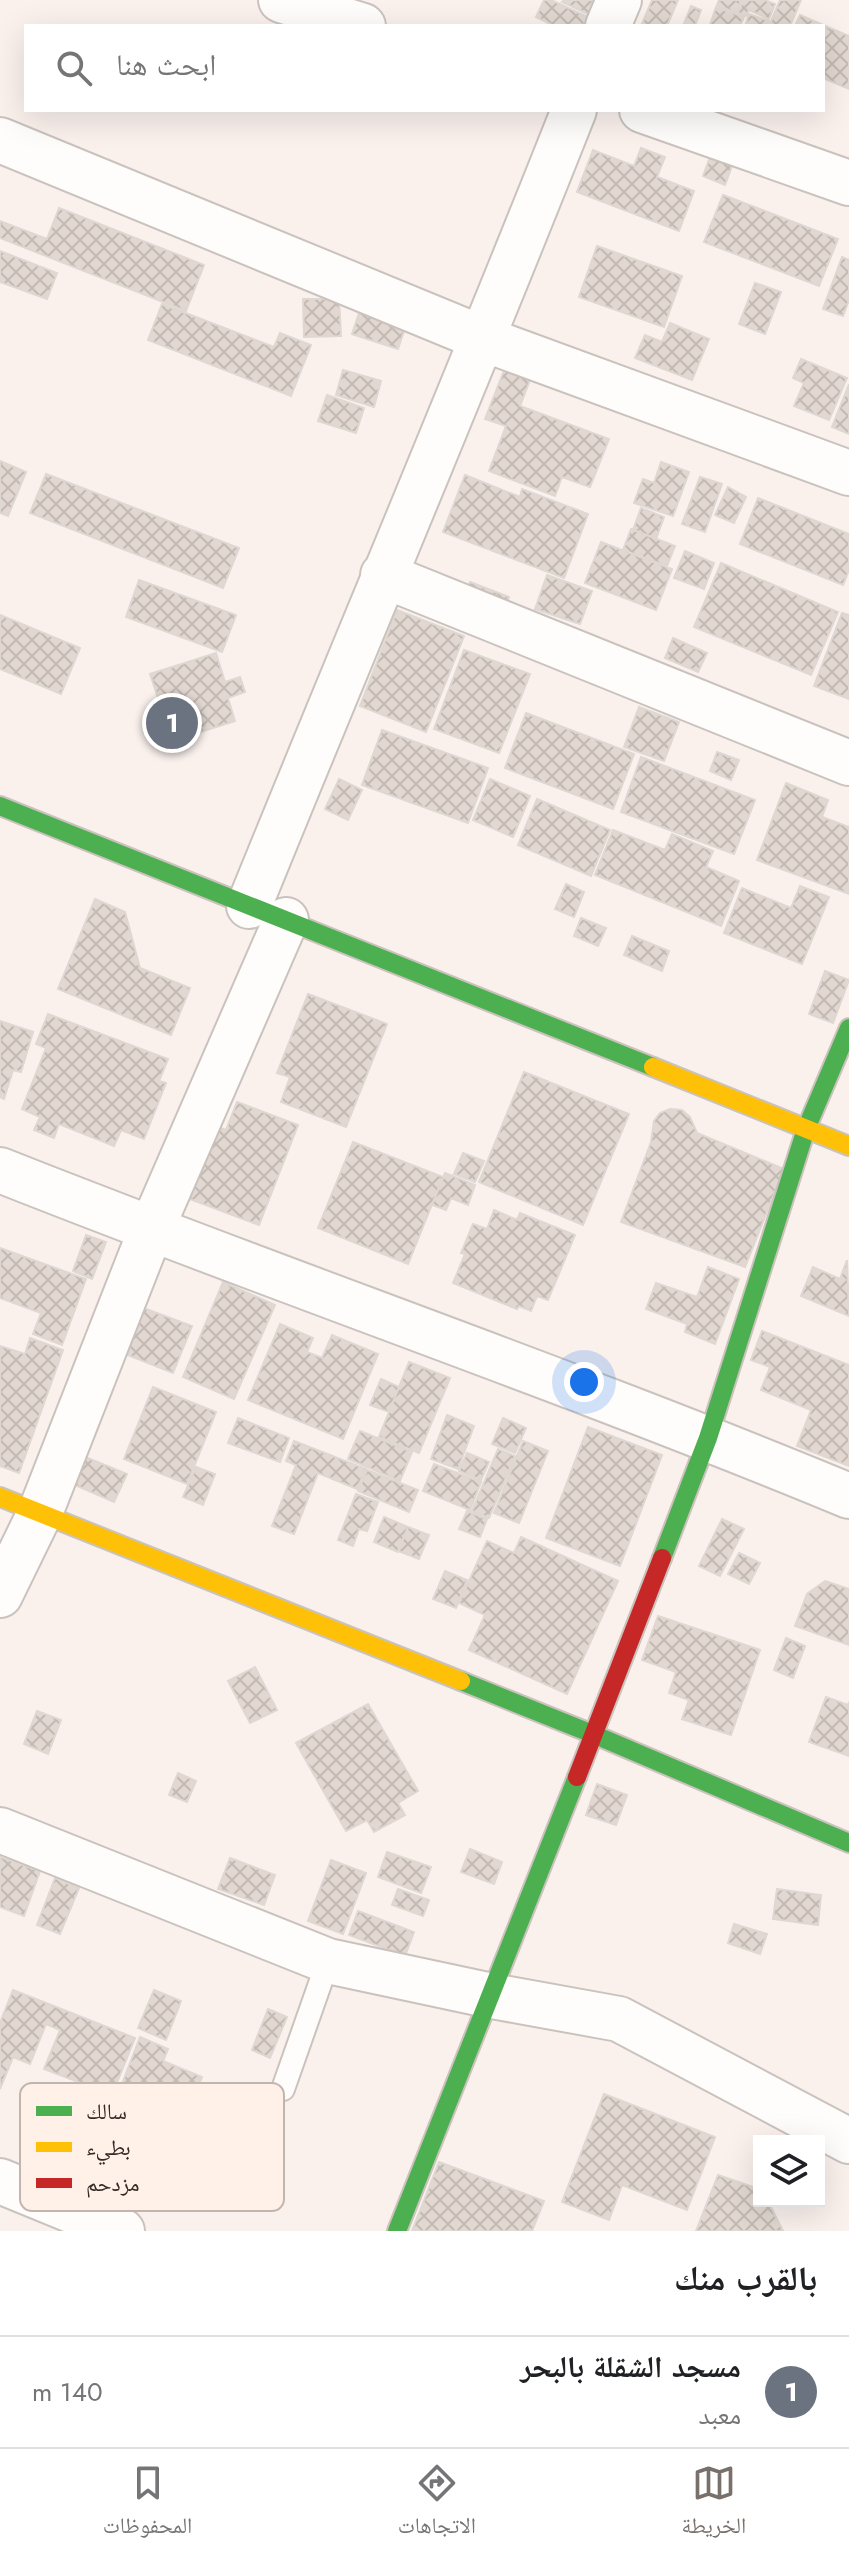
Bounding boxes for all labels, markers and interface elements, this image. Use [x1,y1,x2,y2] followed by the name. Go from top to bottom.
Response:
[24,24,825,112] search box
[116,43,216,86] text: ابحث هنا
[52,46,96,90] icon: search
[146,693,198,753] pin: 1
[564,1362,604,1402] your location
[20,2083,284,2211] legend
[86,2095,127,2127] text: سالك
[86,2131,131,2165] text: بطيء
[753,2135,825,2207] map controls
[753,2135,825,2207] button: layers
[86,2167,140,2199] text: مزدحم
[674,2254,817,2303] text: بالقرب منك
[520,2345,741,2388] text: مسجد الشقلة بالبحر
[32,2373,103,2411] text: 140 m
[784,2373,798,2411] text: 1
[698,2396,741,2434] text: معبد
[103,2461,192,2547] tab: المحفوظات
[398,2461,476,2547] tab: الاتجاهات
[681,2461,746,2547] tab: الخريطة

